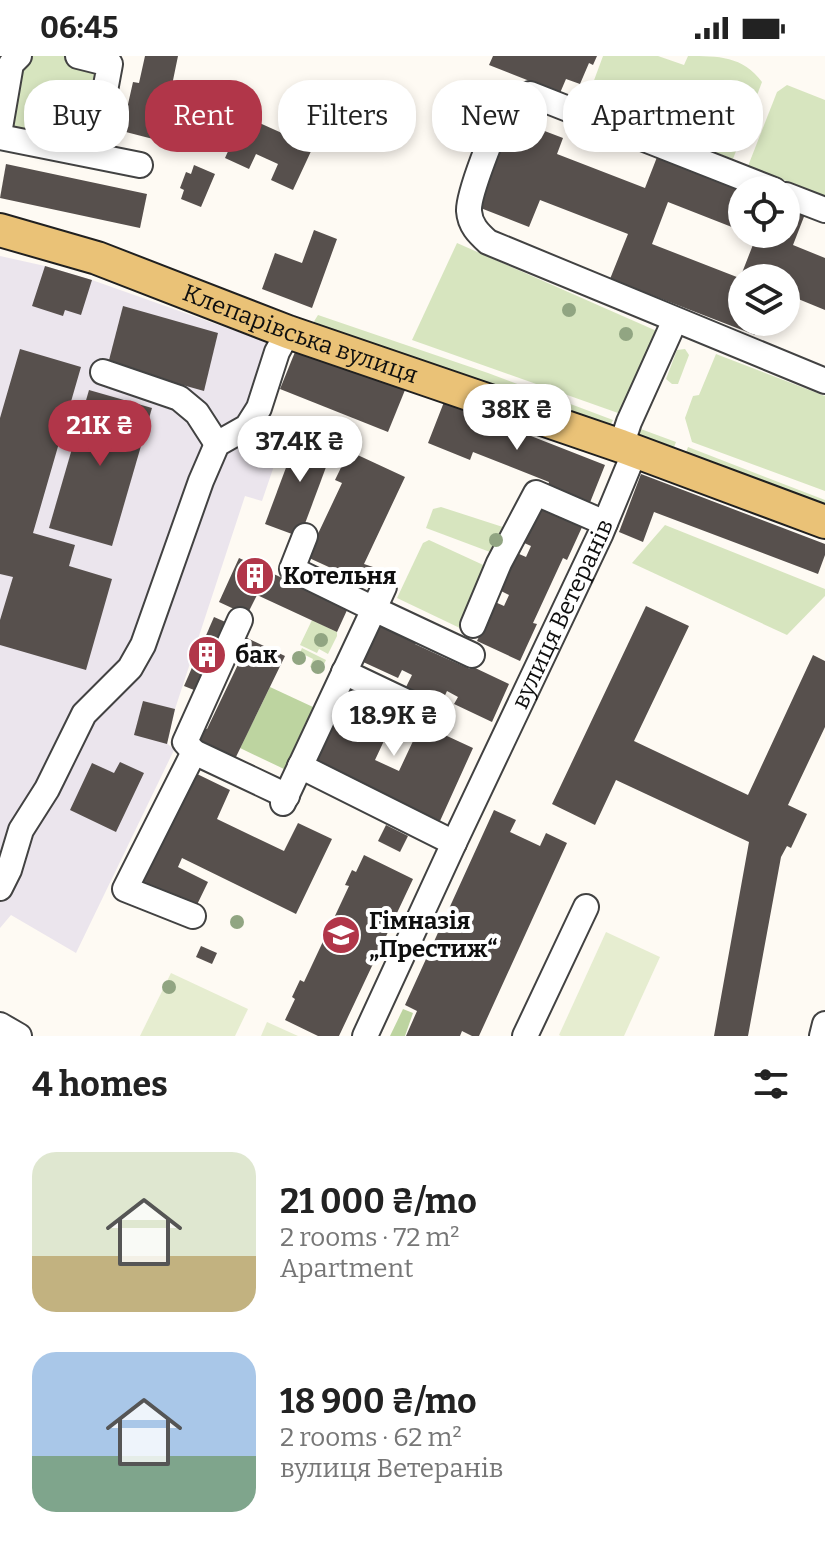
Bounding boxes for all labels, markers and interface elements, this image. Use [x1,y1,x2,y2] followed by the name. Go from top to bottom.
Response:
[40,10,118,46] text: 06:45
[24,80,129,152] chip: Buy
[145,80,262,152] chip: Rent
[278,80,416,152] chip: Filters
[432,80,547,152] chip: New
[563,80,763,152] chip: Apartment
[728,176,800,336] map controls
[728,176,800,248] button: locate
[728,264,800,336] button: layers
[179,279,421,389] street label: Клепарівська вулиця
[461,384,573,452] pin: 38K ₴
[481,394,553,425] text: 38K ₴
[44,400,156,468] pin: 21K ₴
[66,410,134,441] text: 21K ₴
[226,416,374,484] pin: 37.4K ₴
[255,426,345,457] text: 37.4K ₴
[506,515,619,713] street label: вулиця Ветеранів
[234,555,276,597] building icon: Котельня
[283,562,397,590] place label: Котельня
[186,634,228,676] building icon: бак
[235,641,278,669] place label: бак
[320,690,468,758] pin: 18.9K ₴
[350,700,438,731] text: 18.9K ₴
[369,907,498,963] place label: Гімназія „Престиж“
[320,914,362,956] school or university icon: Гімназія „Престиж“
[749,1062,793,1106] icon: filters
[32,1064,168,1105] text: 4 homes
[280,1181,477,1222] text: 21 000 ₴/mo
[96,1184,192,1280] icon: home
[280,1222,460,1253] text: 2 rooms · 72 m²
[280,1253,413,1284] text: Apartment
[280,1381,477,1422] text: 18 900 ₴/mo
[96,1384,192,1480] icon: home
[280,1422,462,1453] text: 2 rooms · 62 m²
[280,1453,503,1484] text: вулиця Ветеранів

